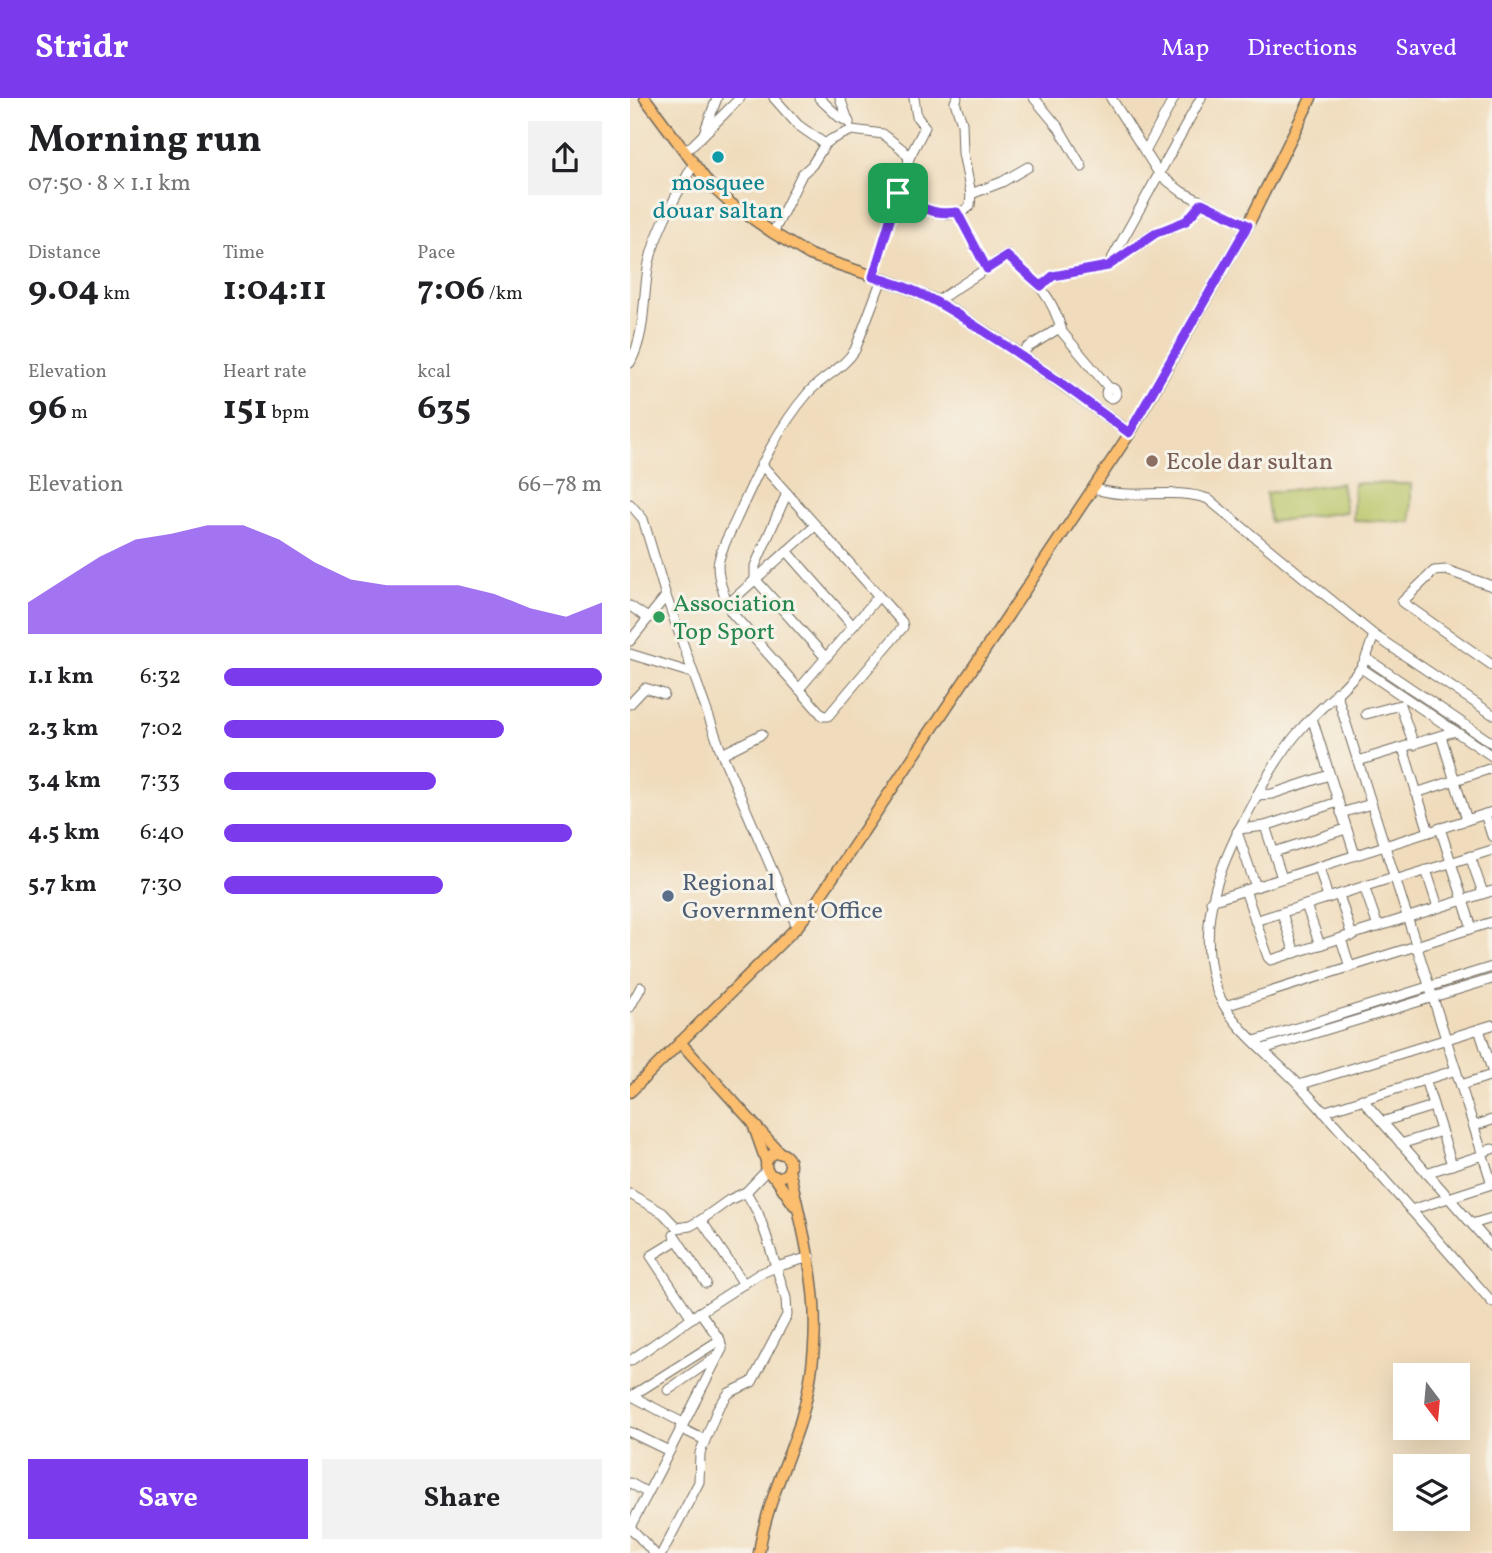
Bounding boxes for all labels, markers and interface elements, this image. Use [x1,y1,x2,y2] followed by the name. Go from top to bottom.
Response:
[35,26,128,72] text: Stridr
[1161,32,1209,66] text: Map
[1247,32,1357,66] text: Directions
[1395,32,1457,66] text: Saved
[28,115,262,168] text: Morning run
[528,121,602,195] button: share
[710,149,726,165] marker: mosquee douar saltan
[868,163,928,223] pin
[653,167,783,229] place label: mosquee douar saltan
[28,168,191,200] text: 07:50 · 8 × 1.1 km
[879,174,917,212] icon: arrive
[28,240,101,266] text: Distance
[223,240,264,266] text: Time
[417,240,455,266] text: Pace
[28,266,99,314] text: 9.04
[223,266,327,314] text: 1:04:11
[417,266,485,314] text: 7:06
[99,281,130,307] text: km
[485,281,523,307] text: /km
[28,359,107,385] text: Elevation
[223,359,307,385] text: Heart rate
[417,359,451,385] text: kcal
[28,385,67,433] text: 96
[223,385,268,433] text: 151
[417,385,471,433] text: 635
[67,400,88,426] text: m
[268,400,310,426] text: bpm
[1166,446,1333,480] place label: Ecole dar sultan
[1144,453,1160,469] marker: Ecole dar sultan
[28,469,124,501] text: Elevation
[518,469,602,501] text: 66–78 m
[673,588,796,650] place label: Association Top Sport
[651,609,667,625] marker: Association Top Sport
[28,661,94,693] text: 1.1 km
[140,661,181,693] text: 6:32
[28,713,99,745] text: 2.3 km
[140,713,183,745] text: 7:02
[28,765,101,797] text: 3.4 km
[140,765,180,797] text: 7:33
[28,817,100,849] text: 4.5 km
[140,817,184,849] text: 6:40
[682,867,883,929] place label: Regional Government Office
[28,869,97,901] text: 5.7 km
[140,869,182,901] text: 7:30
[660,888,676,904] marker: Regional Government Office
[1393,1363,1470,1440] north arrow
[1393,1363,1470,1531] map controls
[1393,1454,1470,1531] button: layers
[28,1459,308,1539] button: Save
[322,1459,602,1539] button: Share

